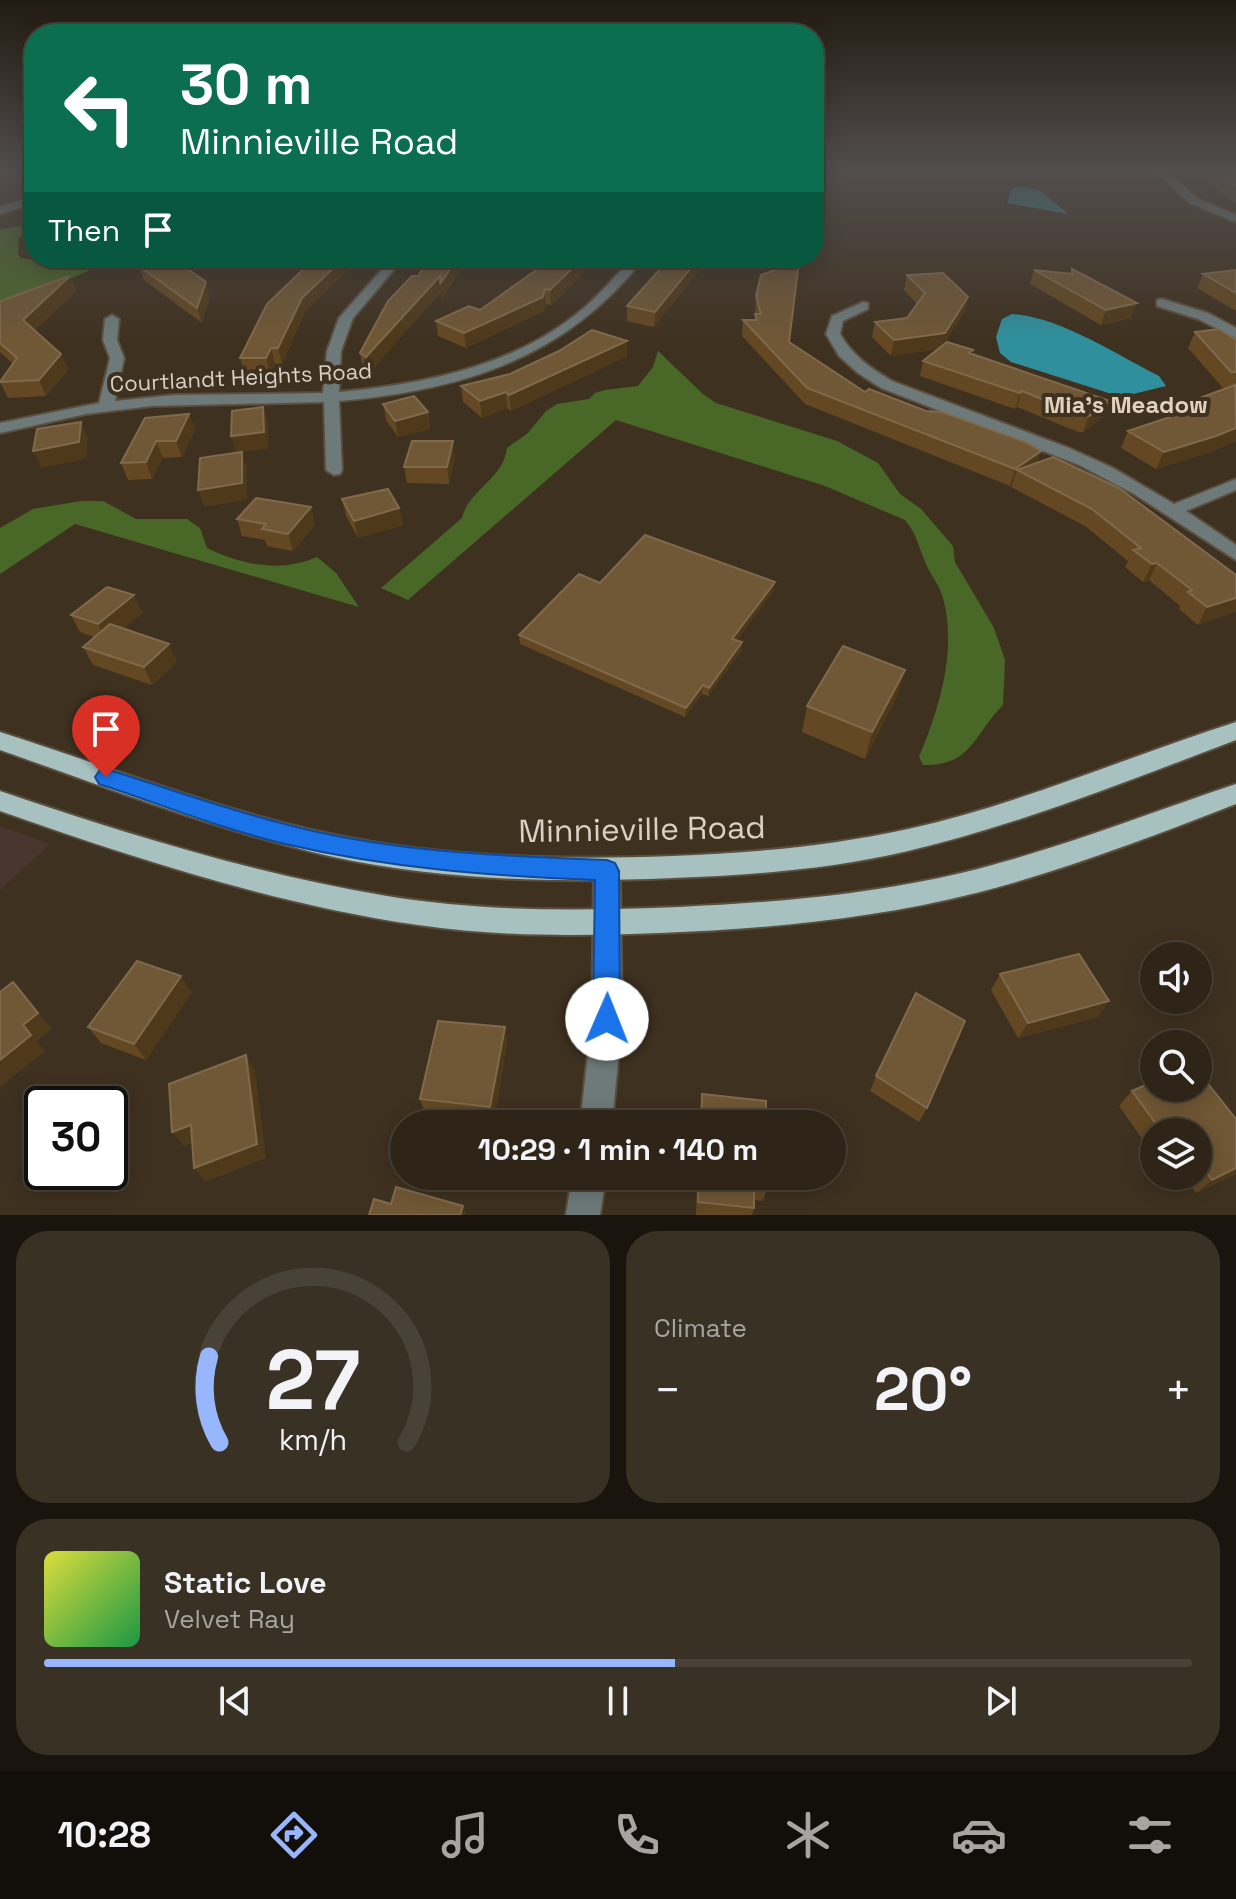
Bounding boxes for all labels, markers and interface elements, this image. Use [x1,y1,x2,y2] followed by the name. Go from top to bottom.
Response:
[180,49,312,120] text: 30 m
[48,56,152,160] icon: left
[180,119,458,165] text: Minnieville Road
[136,208,180,252] icon: arrive
[48,211,120,250] text: Then
[109,356,373,398] street label: Courtlandt Heights Road
[1044,389,1208,420] district label: Mia's Meadow
[72,695,140,777] pin
[84,707,128,751] icon: arrive
[518,807,766,851] street label: Minnieville Road
[1140,942,1212,1190] map controls
[1140,942,1212,1014] button: sound
[565,977,649,1061] position arrow
[1140,1030,1212,1102] button: search
[24,1086,128,1190] speed limit sign: 30
[1140,1118,1212,1190] button: layers
[478,1130,758,1169] text: 10:29 · 1 min · 140 m
[654,1311,747,1345] text: Climate
[266,1327,360,1433] text: 27
[874,1351,972,1428] text: 20°
[654,1362,681,1418] text: −
[1165,1362,1192,1418] text: +
[279,1422,347,1458] text: km/h
[164,1563,327,1602] text: Static Love
[164,1602,295,1636] text: Velvet Ray
[213,1679,257,1723] icon: previous
[596,1679,640,1723] icon: pause
[979,1679,1023,1723] icon: next
[266,1807,322,1863] icon: directions
[437,1807,493,1863] icon: music
[609,1807,665,1863] icon: phone
[780,1807,836,1863] icon: climate
[951,1807,1007,1863] icon: car
[1122,1807,1178,1863] icon: filters
[58,1812,151,1858] text: 10:28

